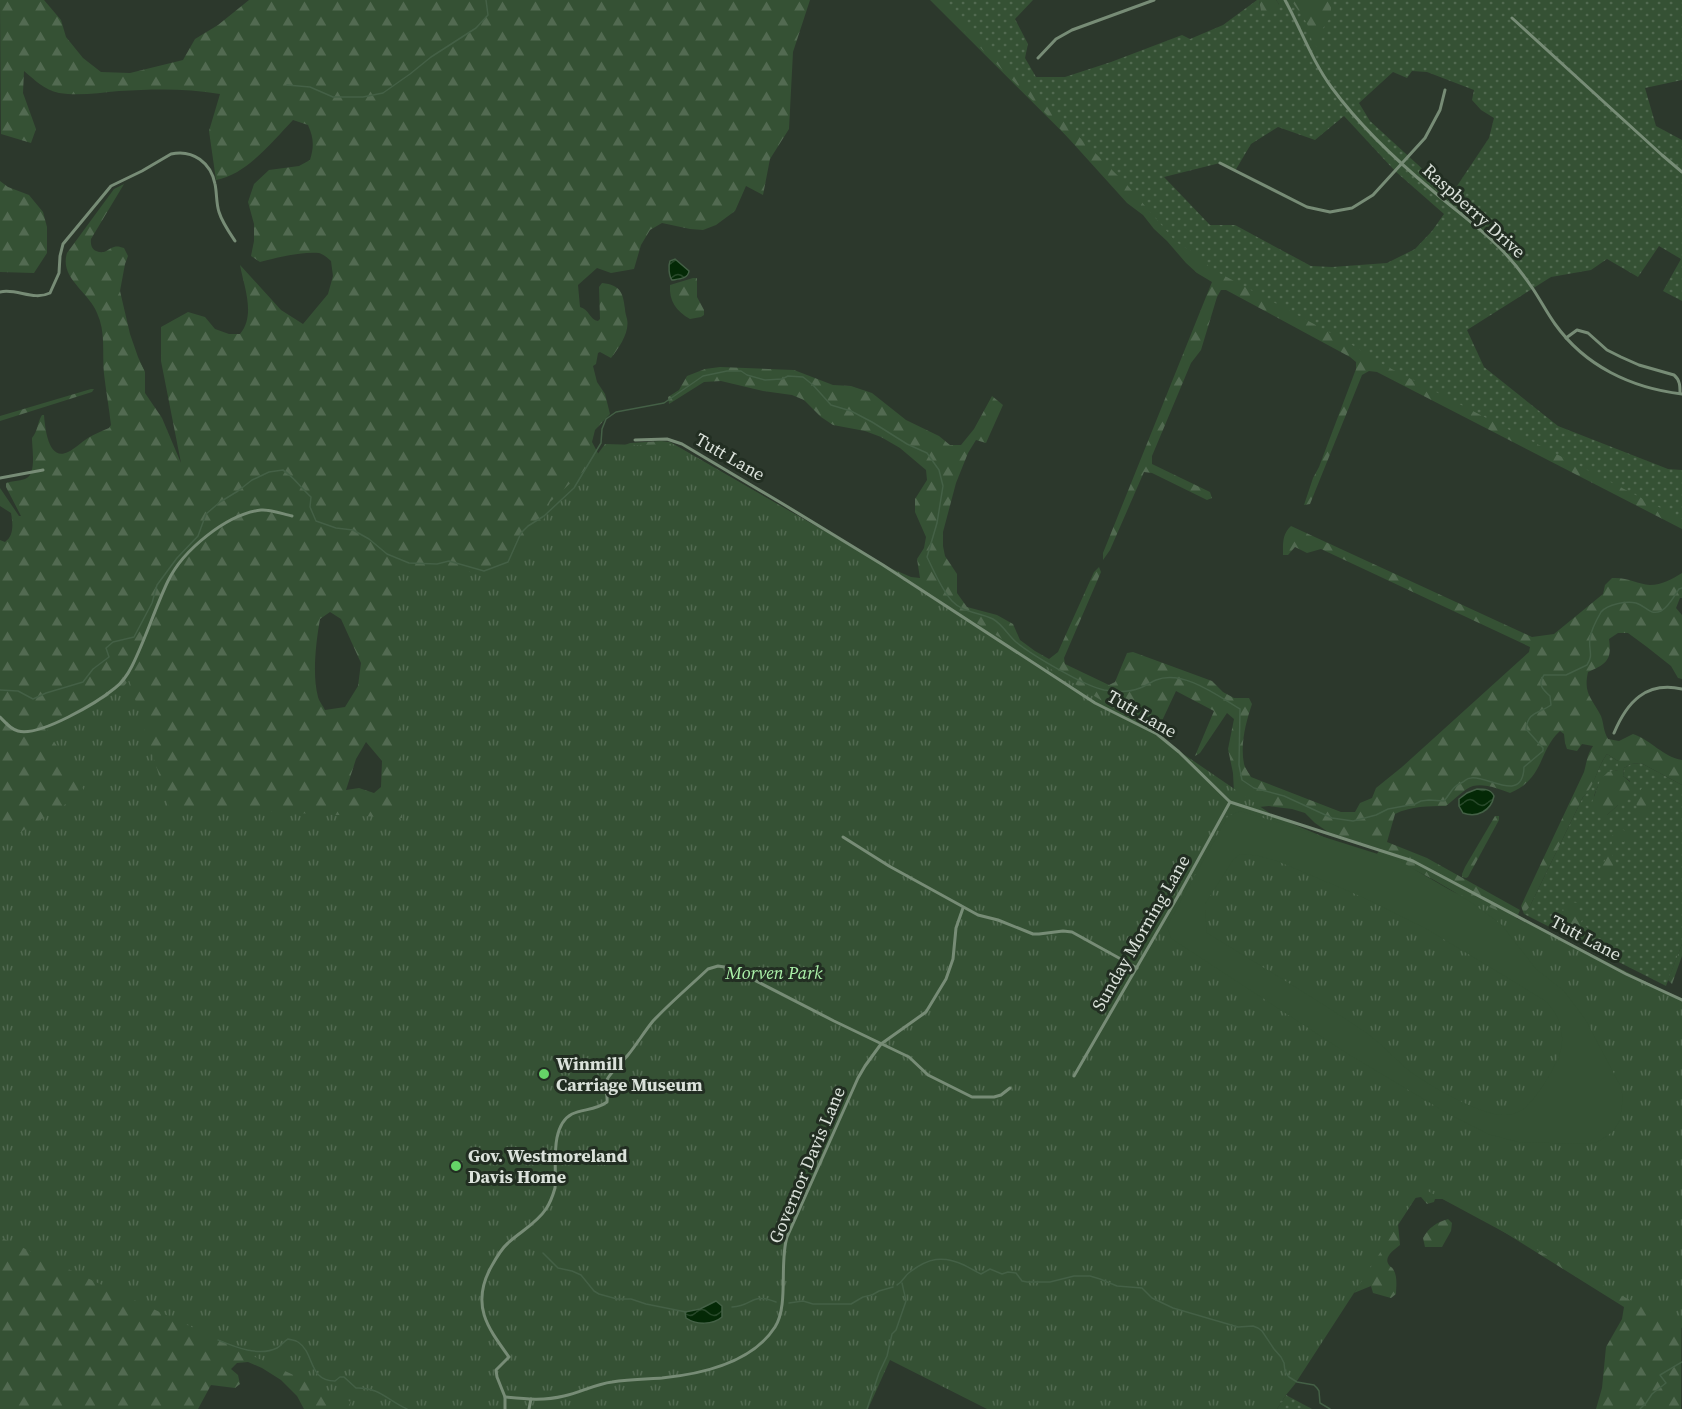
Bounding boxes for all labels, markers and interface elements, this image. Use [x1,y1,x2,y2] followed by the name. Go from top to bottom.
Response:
[1417,158,1531,264] street label: Raspberry Drive
[691,427,770,487] street label: Tutt Lane
[1103,684,1182,744] street label: Tutt Lane
[1086,850,1196,1016] street label: Sunday Morning Lane
[1546,908,1626,967] street label: Tutt Lane
[725,960,823,985] park label: Morven Park
[556,1051,703,1097] place label: Winmill Carriage Museum
[537,1067,551,1081] marker: Winmill Carriage Museum
[762,1082,851,1247] street label: Governor Davis Lane
[468,1143,628,1189] place label: Gov. Westmoreland Davis Home
[449,1159,463,1173] marker: Gov. Westmoreland Davis Home

